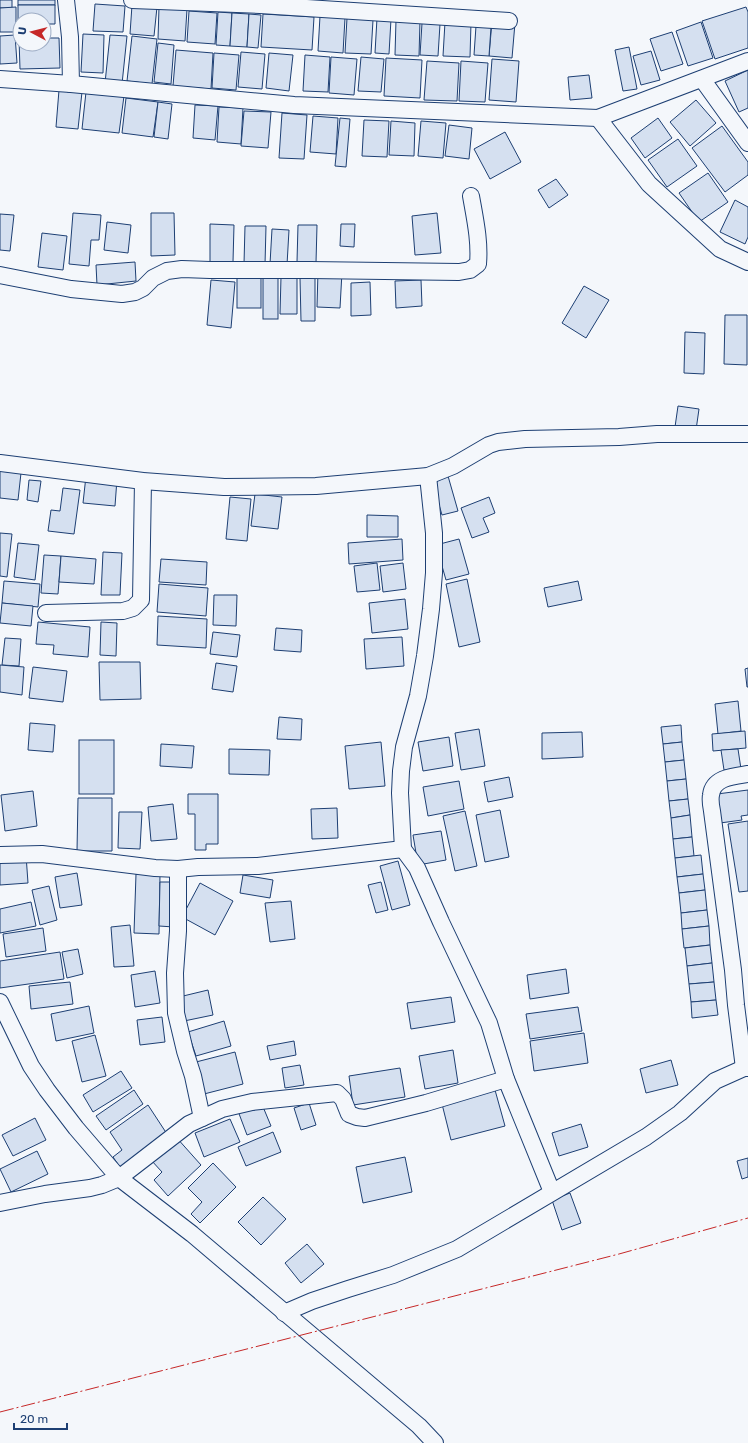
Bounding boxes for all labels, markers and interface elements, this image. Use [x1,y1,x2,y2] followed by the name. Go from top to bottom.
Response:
[12,12,52,52] north arrow
[16,26,30,36] text: U
[14,1405,67,1431] scale bar
[20,1412,48,1426] text: 20 m

